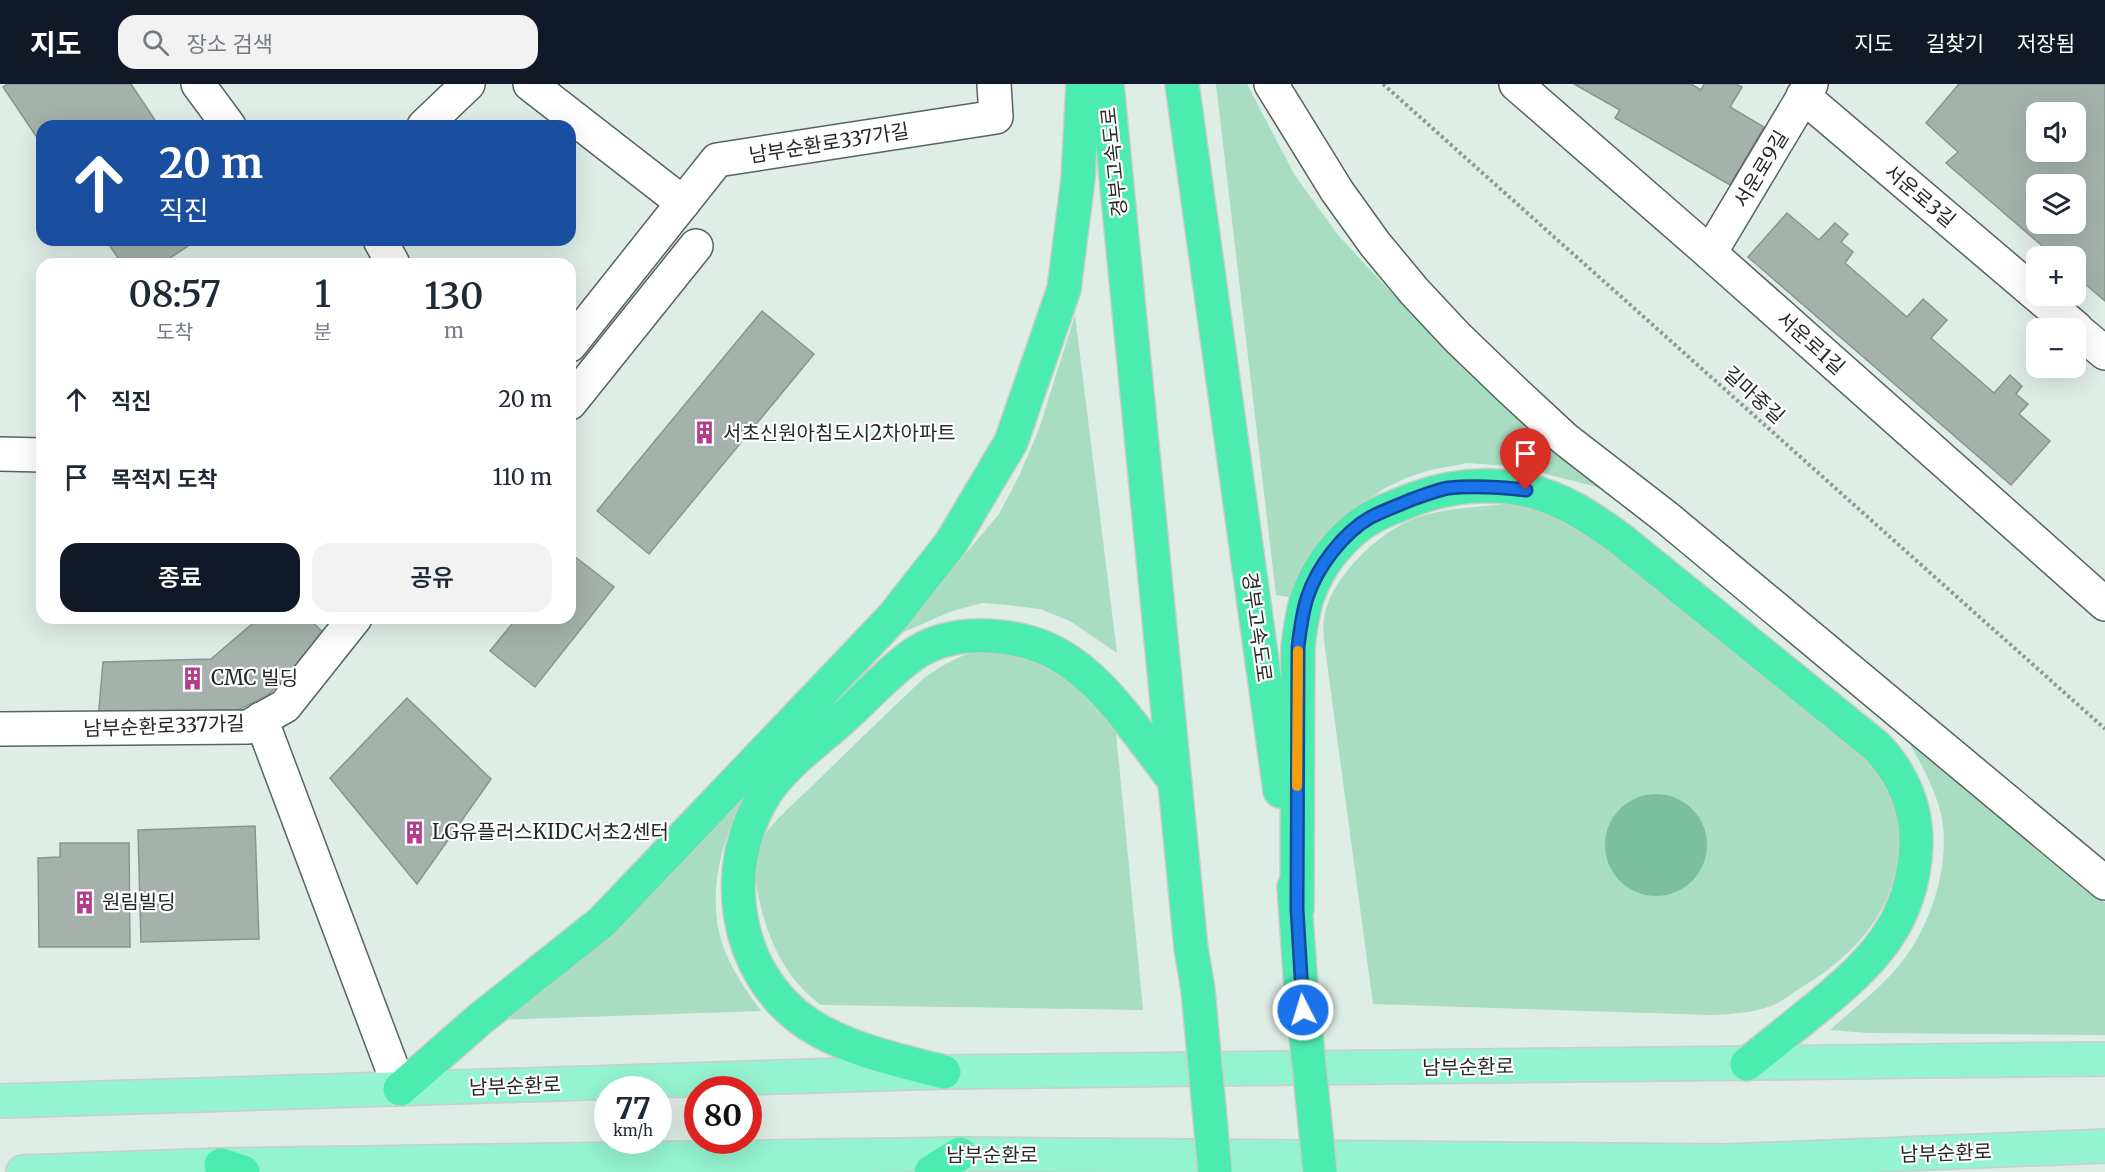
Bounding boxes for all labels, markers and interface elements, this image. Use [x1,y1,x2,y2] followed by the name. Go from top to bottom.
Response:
[118,15,538,69] search box
[30,26,82,62] text: 지도
[139,26,172,59] icon: search
[187,30,273,58] text: 장소 검색
[1854,30,1893,57] text: 지도
[1926,30,1984,57] text: 길찾기
[2017,30,2075,57] text: 저장됨
[2026,102,2086,378] map controls
[2026,102,2086,162] button: sound
[1095,106,1132,218] street label: 경부고속도로
[747,118,911,167] street label: 남부순환로337가길
[1728,126,1793,212] street label: 서운로9길
[159,137,263,189] text: 20 m
[60,144,138,222] icon: ahead
[1880,159,1961,233] street label: 서운로3길
[2026,174,2086,234] button: layers
[159,193,209,227] text: 직진
[2026,246,2086,306] button: +
[128,272,221,317] text: 08:57
[314,272,331,317] text: 1
[424,274,484,319] text: 130
[1772,306,1850,380] street label: 서운로1길
[444,318,464,343] text: m
[2026,318,2086,378] button: −
[156,319,193,344] text: 도착
[313,319,332,344] text: 분
[1719,361,1790,429] street label: 길마중길
[60,383,93,416] icon: ahead
[498,385,552,413] text: 20 m
[111,387,151,415] text: 직진
[692,420,718,446] building icon: 서초신원아침도시2차아파트
[723,420,956,445] place label: 서초신원아침도시2차아파트
[1500,428,1551,490] pin
[1509,437,1542,470] icon: arrive
[60,461,93,494] icon: arrive
[493,463,552,491] text: 110 m
[111,465,217,493] text: 목적지 도착
[60,543,300,612] button: 종료
[312,543,552,612] button: 공유
[1237,571,1278,683] street label: 경부고속도로
[180,665,206,691] building icon: CMC 빌딩
[211,665,298,690] place label: CMC 빌딩
[83,710,245,741] street label: 남부순환로337가길
[401,819,427,845] building icon: LG유플러스KIDC서초2센터
[432,819,669,844] place label: LG유플러스KIDC서초2센터
[71,889,97,915] building icon: 원림빌딩
[102,889,176,914] place label: 원림빌딩
[1271,978,1335,1042] position arrow
[1422,1053,1514,1080] street label: 남부순환로
[469,1071,561,1100] street label: 남부순환로
[684,1076,762,1154] speed limit sign: 80
[615,1089,651,1127] text: 77
[613,1121,653,1140] text: km/h
[1900,1138,1992,1167] street label: 남부순환로
[946,1142,1038,1167] street label: 남부순환로

